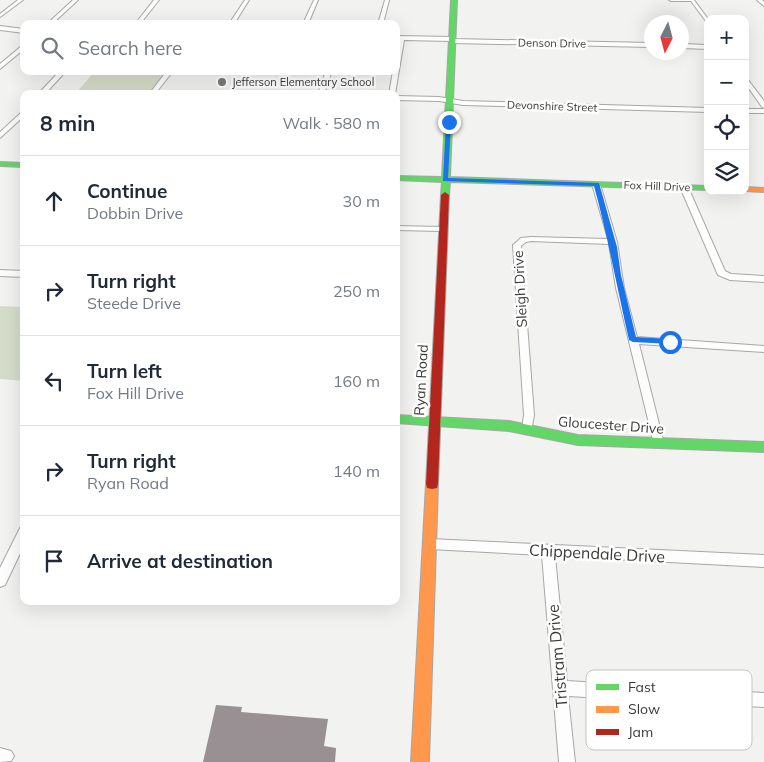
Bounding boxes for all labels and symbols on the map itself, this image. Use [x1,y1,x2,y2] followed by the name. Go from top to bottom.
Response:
[644,15,689,60] north arrow
[518,35,586,51] street label: Denson Drive
[232,75,374,89] place label: Jefferson Elementary School
[216,76,228,88] marker: Jefferson Elementary School
[507,97,598,115] street label: Devonshire Street
[438,111,461,134] route end
[623,178,691,194] street label: Fox Hill Drive
[509,250,531,328] street label: Sleigh Drive
[659,331,682,354] route start
[410,344,432,416] street label: Ryan Road
[558,412,664,438] street label: Gloucester Drive
[529,539,665,567] street label: Chippendale Drive
[543,603,571,709] street label: Tristram Drive
[586,670,752,750] legend
[628,678,656,696] text: Fast
[628,700,660,718] text: Slow
[628,723,653,741] text: Jam

